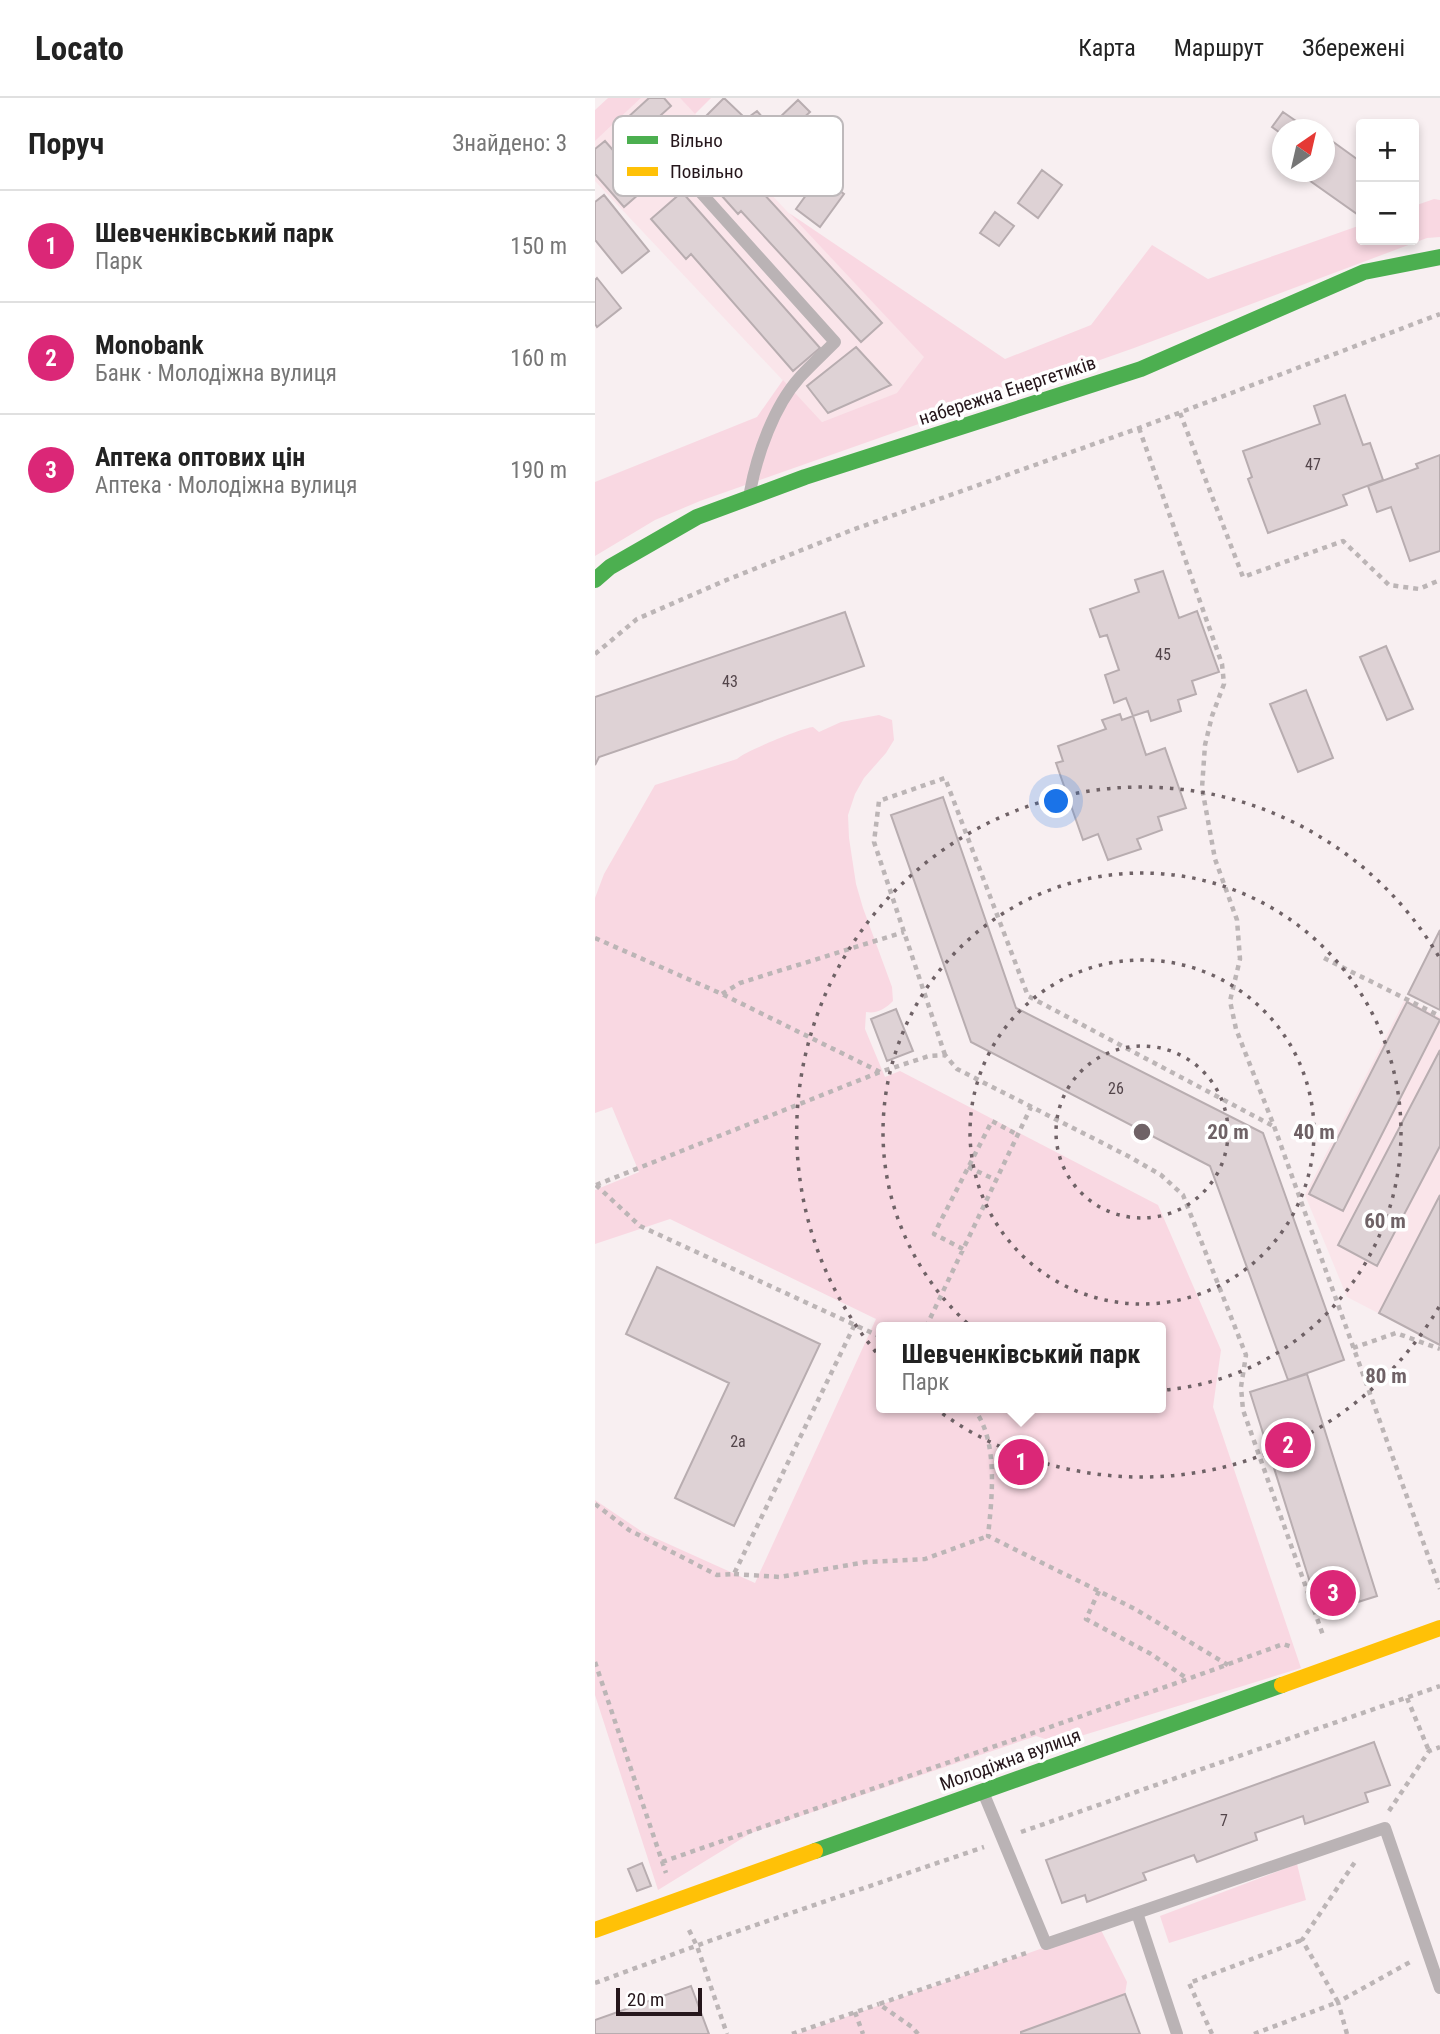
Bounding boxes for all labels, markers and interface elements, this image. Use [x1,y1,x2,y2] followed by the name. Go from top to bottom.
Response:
[35,29,124,68] text: Locato
[1078,34,1136,62] text: Карта
[1174,34,1264,62] text: Маршрут
[1302,34,1405,62] text: Збережені
[613,116,843,196] legend
[1272,119,1335,182] north arrow
[1356,119,1419,245] map controls
[1356,119,1419,182] button: +
[28,126,104,161] text: Поруч
[670,129,723,152] text: Вільно
[452,130,567,157] text: Знайдено: 3
[670,160,743,183] text: Повільно
[1356,182,1419,245] button: −
[95,218,334,248] text: Шевченківський парк
[45,233,57,260] text: 1
[510,233,567,260] text: 150 m
[95,248,143,275] text: Парк
[95,330,204,360] text: Monobank
[45,345,57,372] text: 2
[510,345,567,372] text: 160 m
[916,351,1099,430] street label: набережна Енергетиків
[95,360,337,387] text: Банк · Молодіжна вулиця
[95,442,305,472] text: Аптека оптових цін
[1305,455,1321,474] house number: 47
[45,457,57,484] text: 3
[510,457,567,484] text: 190 m
[95,472,357,499] text: Аптека · Молодіжна вулиця
[1155,645,1171,664] house number: 45
[722,672,738,691] house number: 43
[1039,784,1073,818] your location
[1108,1079,1124,1098] house number: 26
[1130,1120,1154,1144] centre of rings
[1207,1120,1249,1144] text: 20 m
[1293,1120,1335,1144] text: 40 m
[1364,1209,1406,1233] text: 60 m
[876,1322,1166,1413] popup
[902,1339,1140,1369] text: Шевченківський парк
[1365,1364,1407,1388] text: 80 m
[902,1369,949,1396] text: Парк
[1265,1419,1311,1471] pin: 2
[730,1432,746,1451] house number: 2а
[998,1436,1044,1488] pin: 1
[1310,1567,1356,1619] pin: 3
[937,1723,1084,1796] street label: Молодіжна вулиця
[1220,1811,1228,1830] house number: 7
[616,1985,702,2017] scale bar
[627,1988,664,2011] text: 20 m

